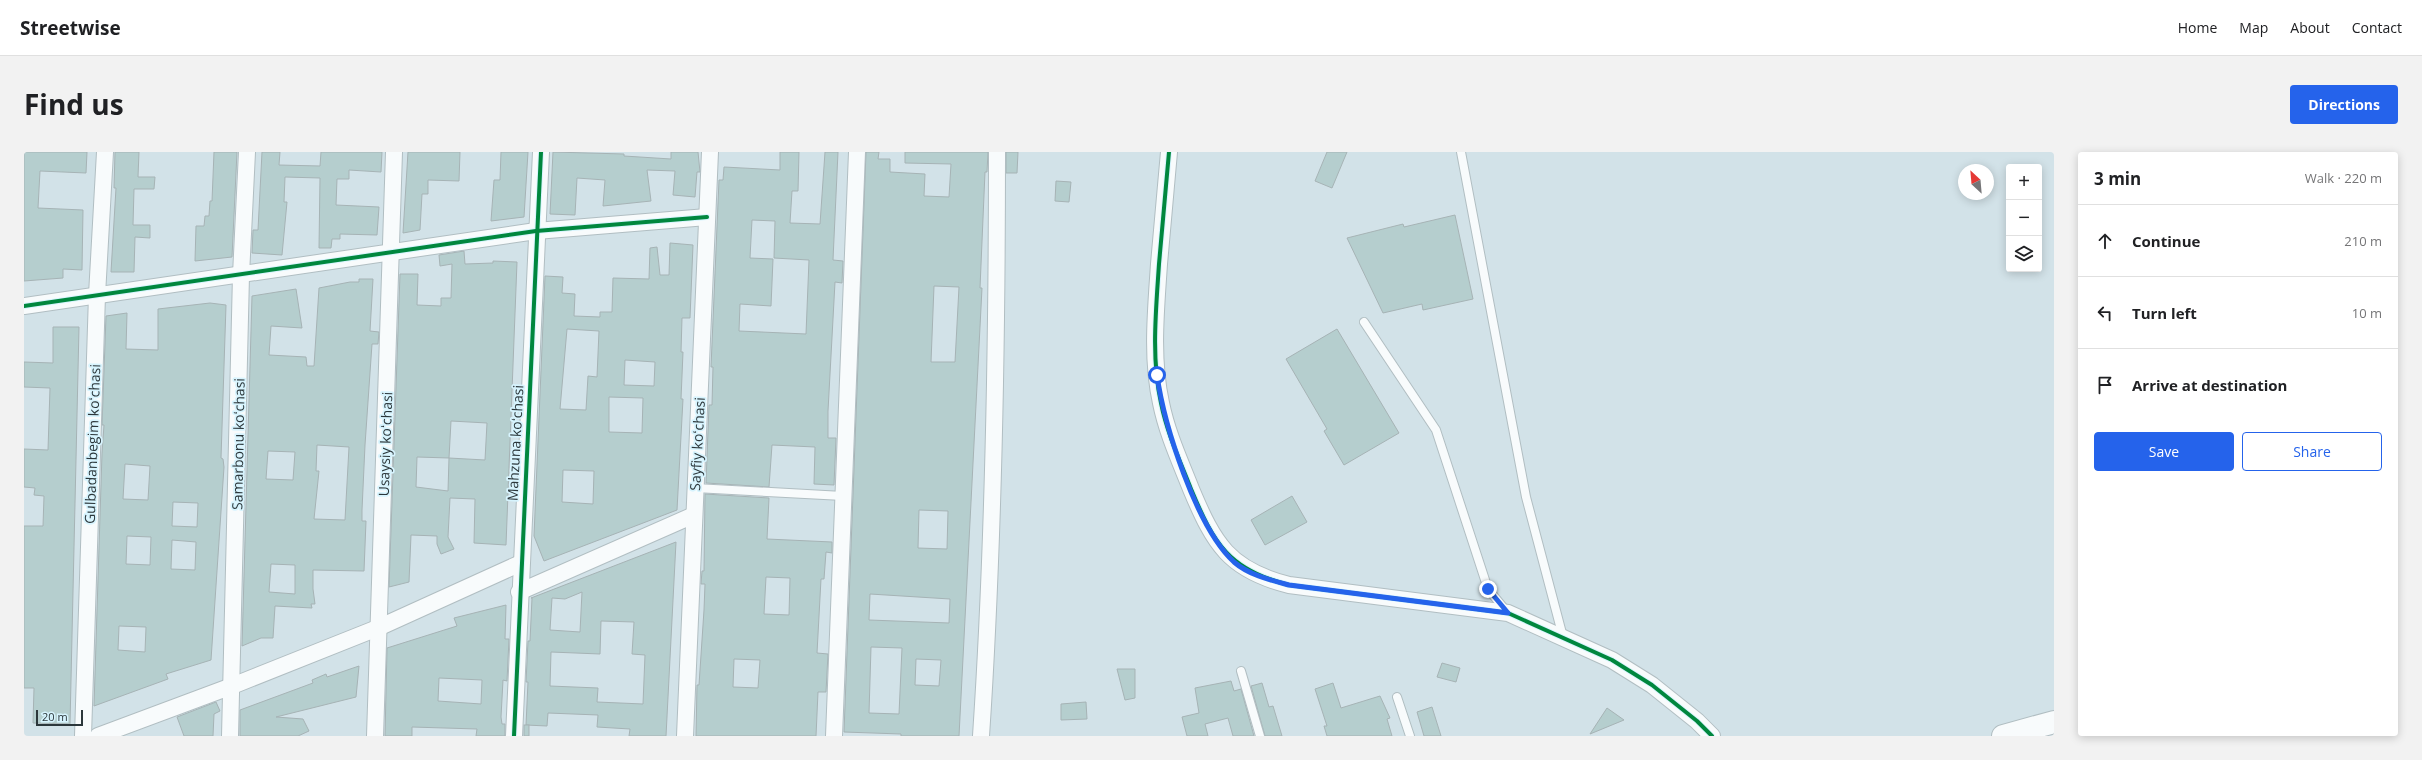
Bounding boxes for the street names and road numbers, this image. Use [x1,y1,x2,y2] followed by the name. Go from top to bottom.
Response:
[80,364,104,524] street label: Gulbadanbegim koʻchasi
[227,378,249,510] street label: Samarbonu koʻchasi
[502,384,528,502] street label: Mahzuna koʻchasi
[374,391,396,497] street label: Usaysiy koʻchasi
[685,397,709,491] street label: Sayfiy koʻchasi

